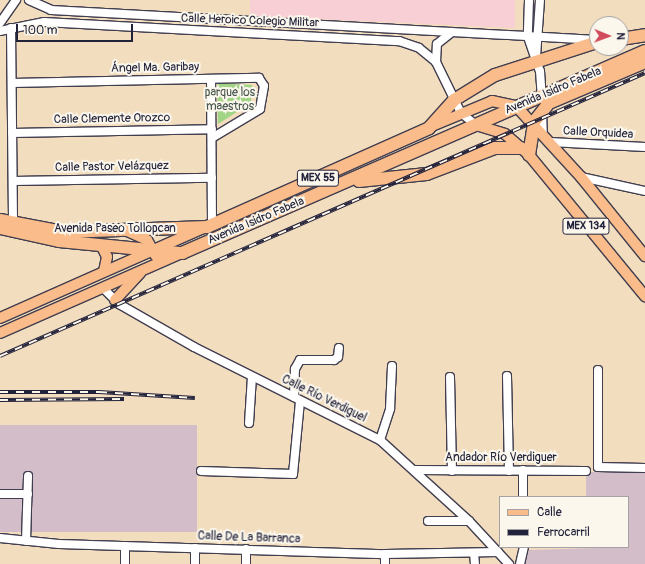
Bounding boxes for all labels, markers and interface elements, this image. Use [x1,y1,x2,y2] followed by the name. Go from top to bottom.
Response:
[181,11,319,31] street label: Calle Heroico Colegio Militar
[18,16,135,42] scale bar
[589,16,629,56] north arrow
[23,23,57,38] text: 100 m
[614,32,627,40] text: N
[111,60,199,76] street label: Ángel Ma. Garibay
[503,64,603,118] street label: Avenida Isidro Fabela
[205,86,255,114] park label: parque los maestros
[54,111,170,127] street label: Calle Clemente Orozco
[562,124,634,142] street label: Calle Orquidea
[55,159,169,175] street label: Calle Pastor Velázquez
[296,169,340,187] road number: MEX 55
[206,194,306,248] street label: Avenida Isidro Fabela
[562,217,610,235] road number: MEX 134
[54,222,176,236] street label: Avenida Paseo Tollopcan
[279,372,369,426] street label: Calle Río Verdiguel
[445,451,557,465] street label: Andador Río Verdiguer
[499,496,629,548] legend
[537,505,562,520] text: Calle
[537,525,590,540] text: Ferrocarril
[197,529,301,547] street label: Calle De La Barranca

